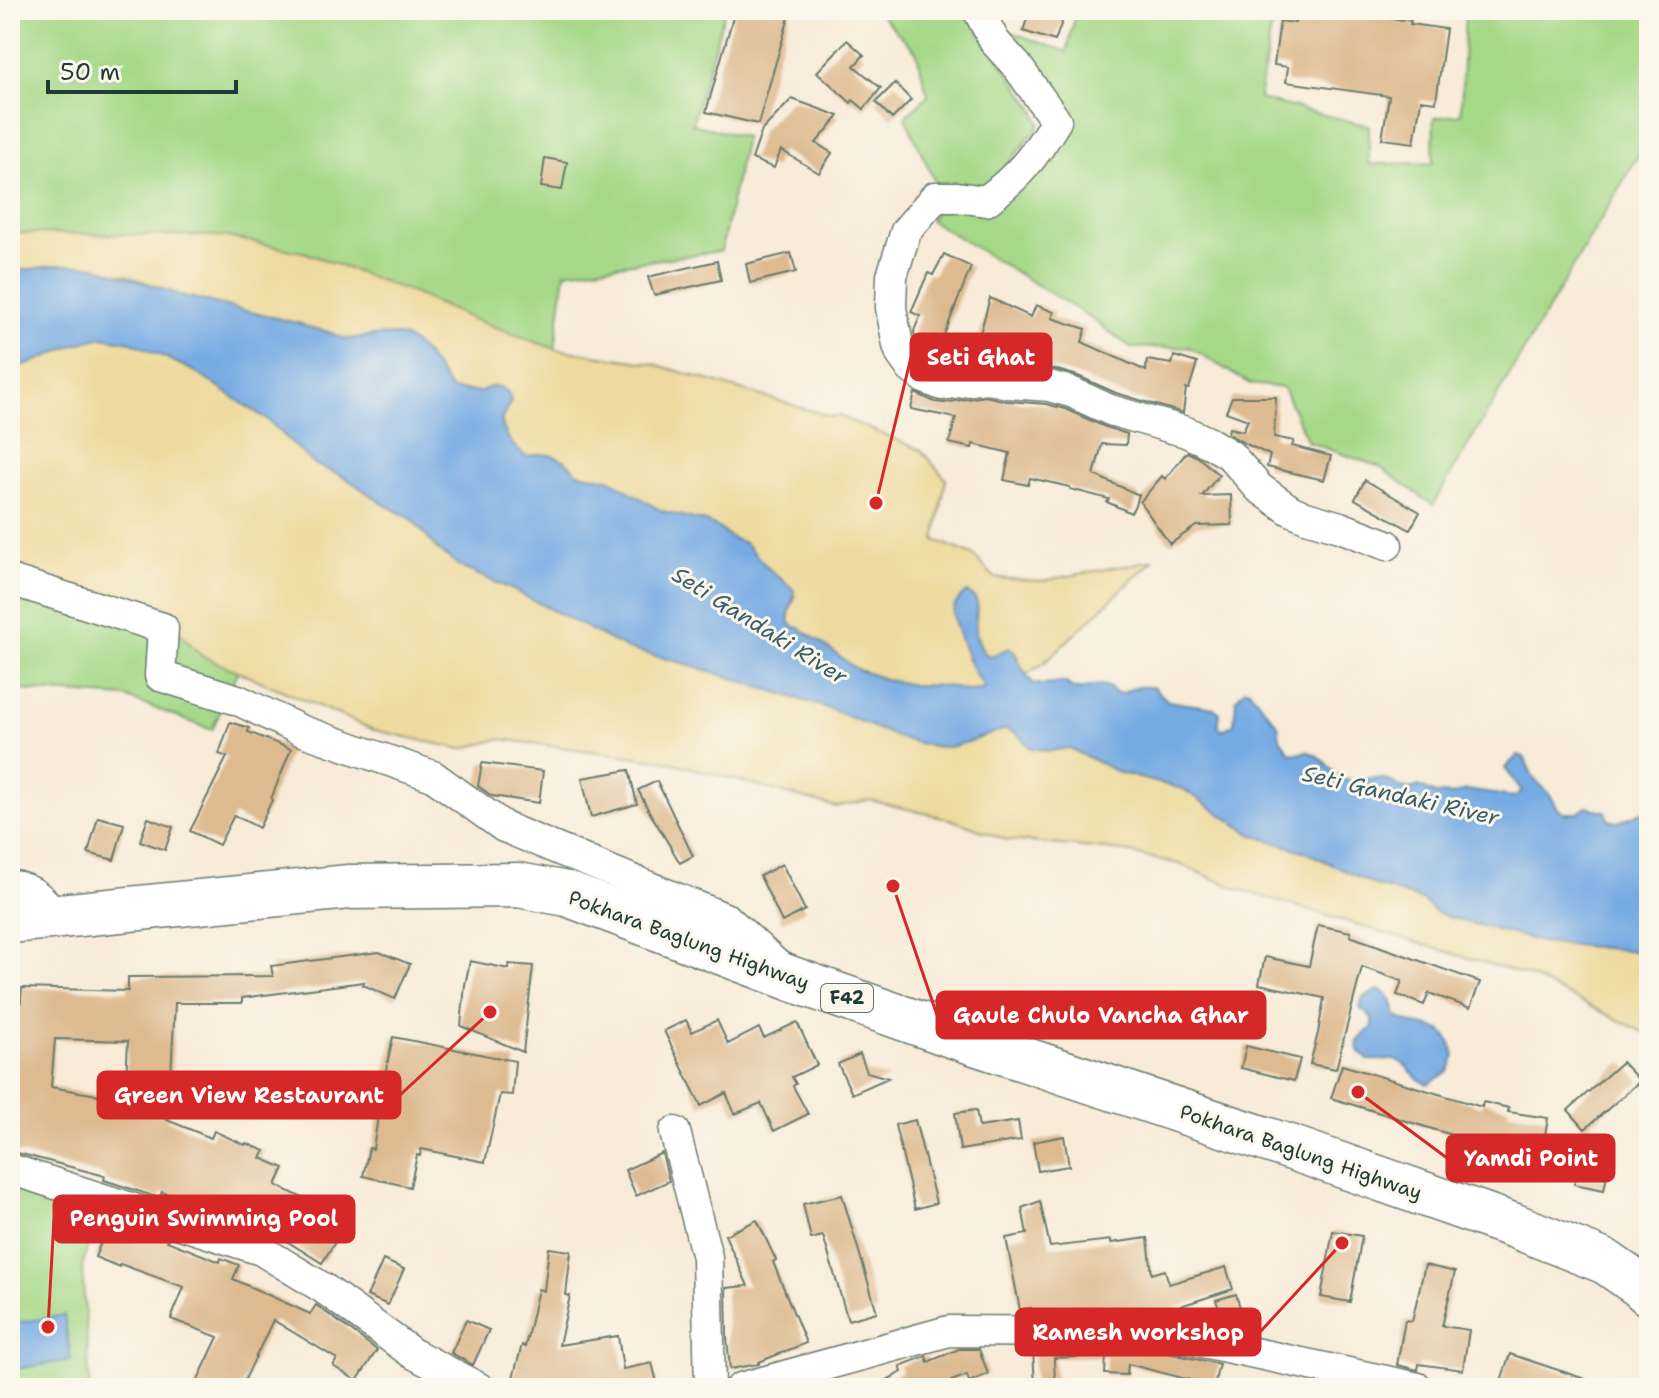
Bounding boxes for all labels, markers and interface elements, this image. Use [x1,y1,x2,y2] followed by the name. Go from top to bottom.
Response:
[48,44,236,94] scale bar
[60,56,120,88] text: 50 m
[911,334,1051,380] callout: Seti Ghat
[927,343,1035,372] text: Seti Ghat
[667,560,853,691] water label: Seti Gandaki River
[1300,759,1503,832] water label: Seti Gandaki River
[565,884,813,996] street label: Pokhara Baglung Highway
[821,984,873,1012] road number: F42
[937,992,1265,1038] callout: Gaule Chulo Vancha Ghar
[953,1001,1249,1030] text: Gaule Chulo Vancha Ghar
[98,1072,400,1118] callout: Green View Restaurant
[114,1081,384,1110] text: Green View Restaurant
[1176,1098,1426,1206] street label: Pokhara Baglung Highway
[1447,1135,1614,1181] callout: Yamdi Point
[1464,1144,1599,1173] text: Yamdi Point
[54,1196,354,1242] callout: Penguin Swimming Pool
[70,1204,339,1233] text: Penguin Swimming Pool
[1016,1309,1260,1355] callout: Ramesh workshop
[1032,1318,1244,1347] text: Ramesh workshop

